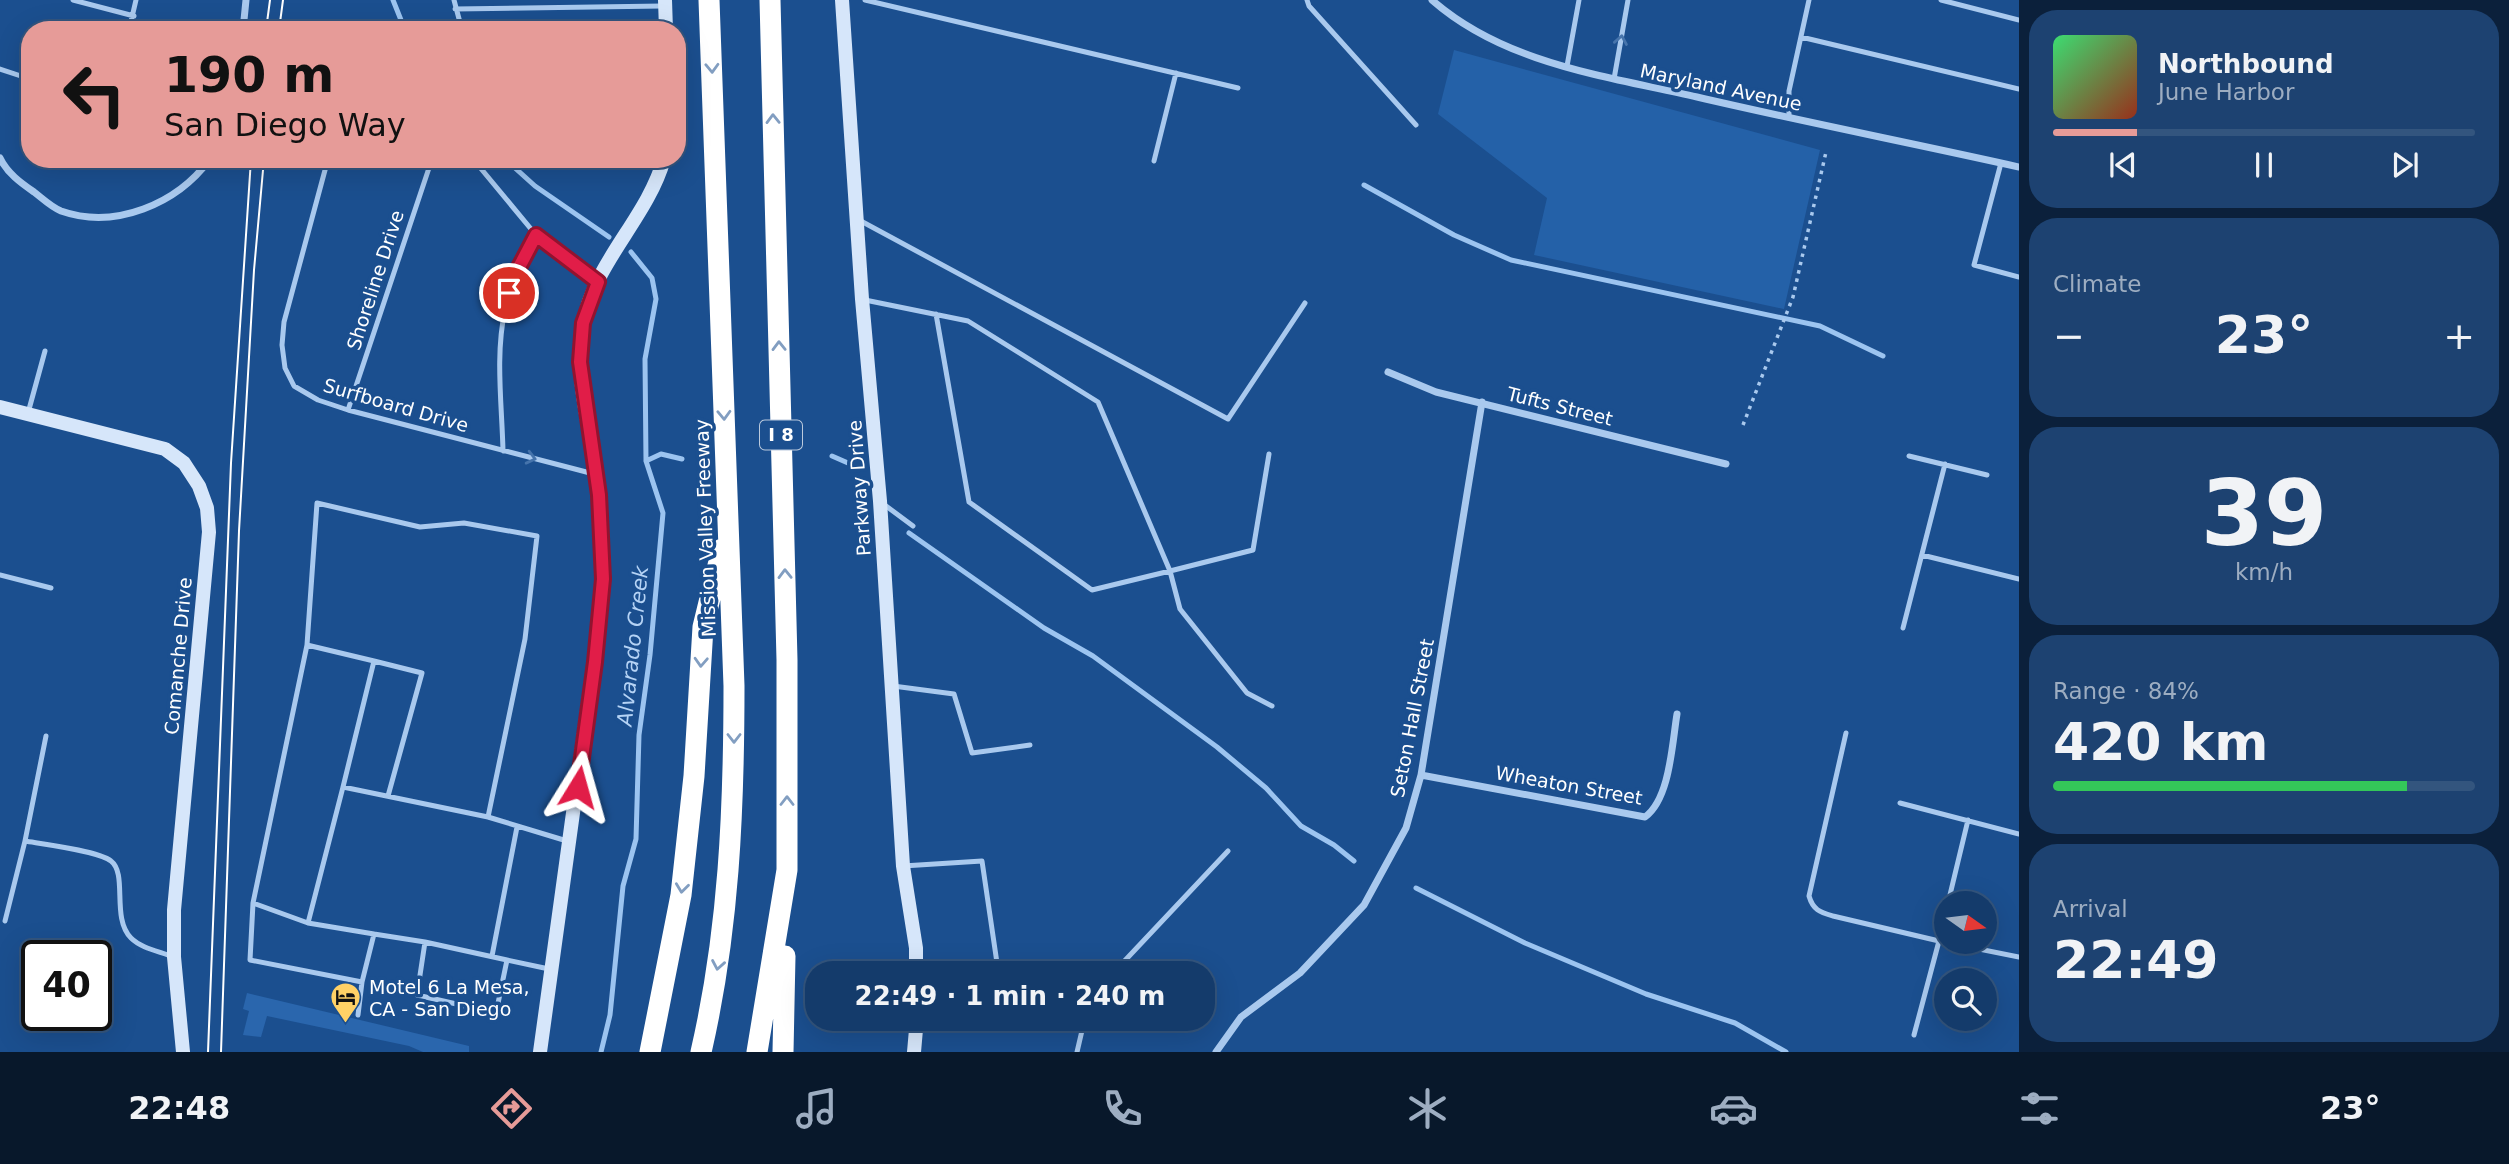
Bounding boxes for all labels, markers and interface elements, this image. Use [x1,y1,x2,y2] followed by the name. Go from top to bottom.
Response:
[1612,34,1627,46] one-way arrow
[164,47,334,104] text: 190 m
[49,49,140,140] icon: left
[2158,49,2334,79] text: Northbound
[1638,59,1804,115] street label: Maryland Avenue
[704,63,719,74] one-way arrow
[2158,79,2294,105] text: June Harbor
[164,106,406,144] text: San Diego Way
[766,113,781,124] one-way arrow
[2104,146,2142,184] icon: previous
[2245,146,2283,184] icon: pause
[2386,146,2424,184] icon: next
[342,207,408,353] street label: Shoreline Drive
[479,263,539,323] pin
[2053,271,2142,297] text: Climate
[490,274,528,312] icon: arrive
[2215,305,2313,365] text: 23°
[2053,314,2085,358] text: −
[2443,314,2475,358] text: +
[771,341,787,351] one-way arrow
[321,374,471,436] street label: Surfboard Drive
[1504,382,1615,430] street label: Tufts Street
[717,410,732,421] one-way arrow
[690,419,720,637] street label: Mission Valley Freeway
[843,419,875,557] street label: Parkway Drive
[760,421,802,450] road number: I 8
[525,450,537,464] one-way arrow
[2201,461,2327,566] text: 39
[2235,559,2293,585] text: km/h
[612,564,653,729] water label: Alvarado Creek
[777,568,793,579] one-way arrow
[160,576,196,736] street label: Comanche Drive
[1386,637,1438,799] street label: Seton Hall Street
[693,656,708,667] one-way arrow
[2053,678,2199,704] text: Range · 84%
[2053,712,2268,772] text: 420 km
[726,733,742,744] one-way arrow
[541,750,615,824] position arrow
[1494,761,1644,809] street label: Wheaton Street
[779,796,795,806] one-way arrow
[674,882,689,894] one-way arrow
[1934,891,1997,954] north arrow
[1934,891,1997,1031] map controls
[2053,896,2128,922] text: Arrival
[2053,930,2219,990] text: 22:49
[21,940,112,1031] speed limit sign: 40
[711,959,726,971] one-way arrow
[1934,968,1997,1031] button: search
[369,976,530,1020] place label: Motel 6 La Mesa, CA - San Diego
[329,981,363,1025] hotel icon: Motel 6 La Mesa, CA - San Diego
[855,981,1165,1011] text: 22:49 · 1 min · 240 m
[487,1084,536,1133] icon: directions
[792,1084,841,1133] icon: music
[1098,1084,1147,1133] icon: phone
[1403,1084,1452,1133] icon: climate
[1709,1084,1758,1133] icon: car
[2015,1084,2064,1133] icon: filters
[128,1089,230,1127] text: 22:48
[2320,1089,2381,1127] text: 23°

